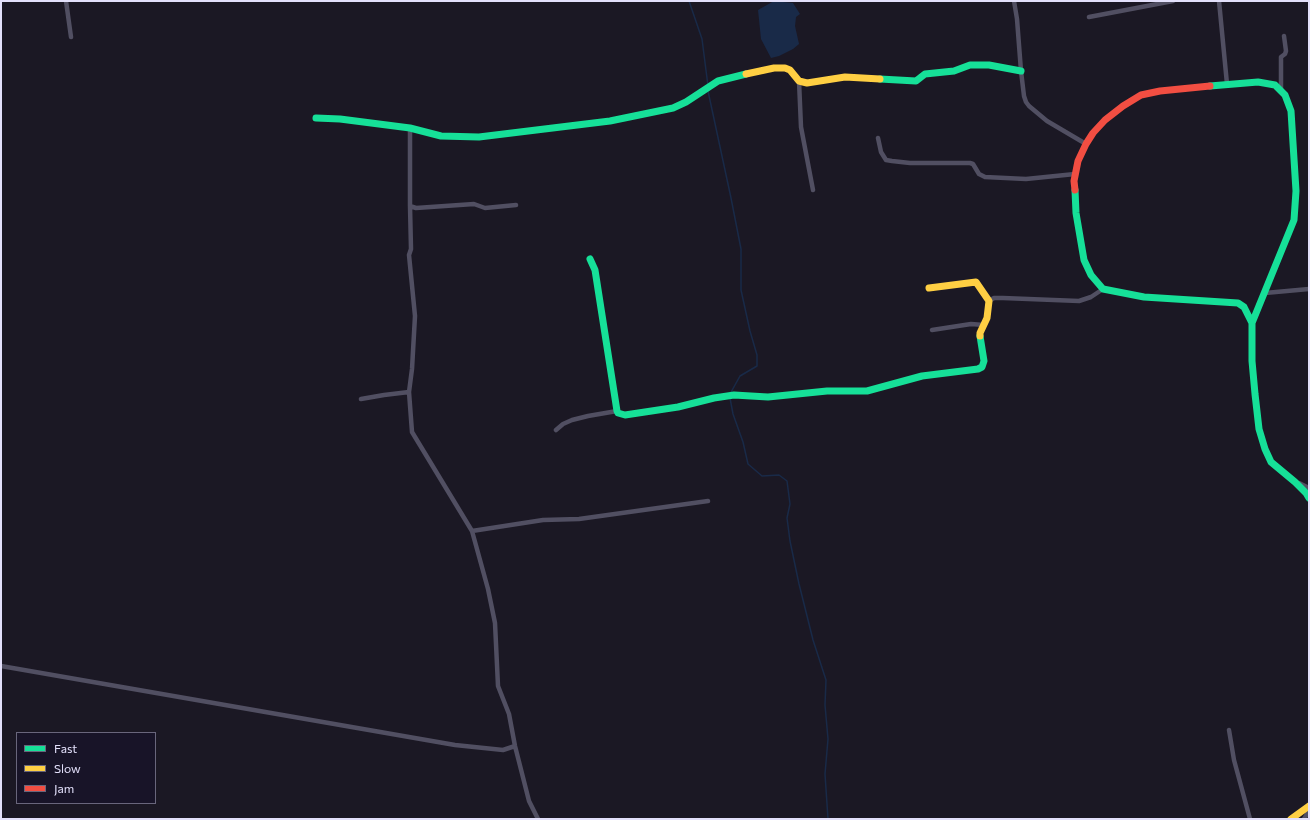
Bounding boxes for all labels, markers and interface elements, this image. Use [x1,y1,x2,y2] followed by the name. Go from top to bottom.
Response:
[16,732,156,804] legend
[54,741,77,755] text: Fast
[54,761,81,775] text: Slow
[54,781,74,795] text: Jam

